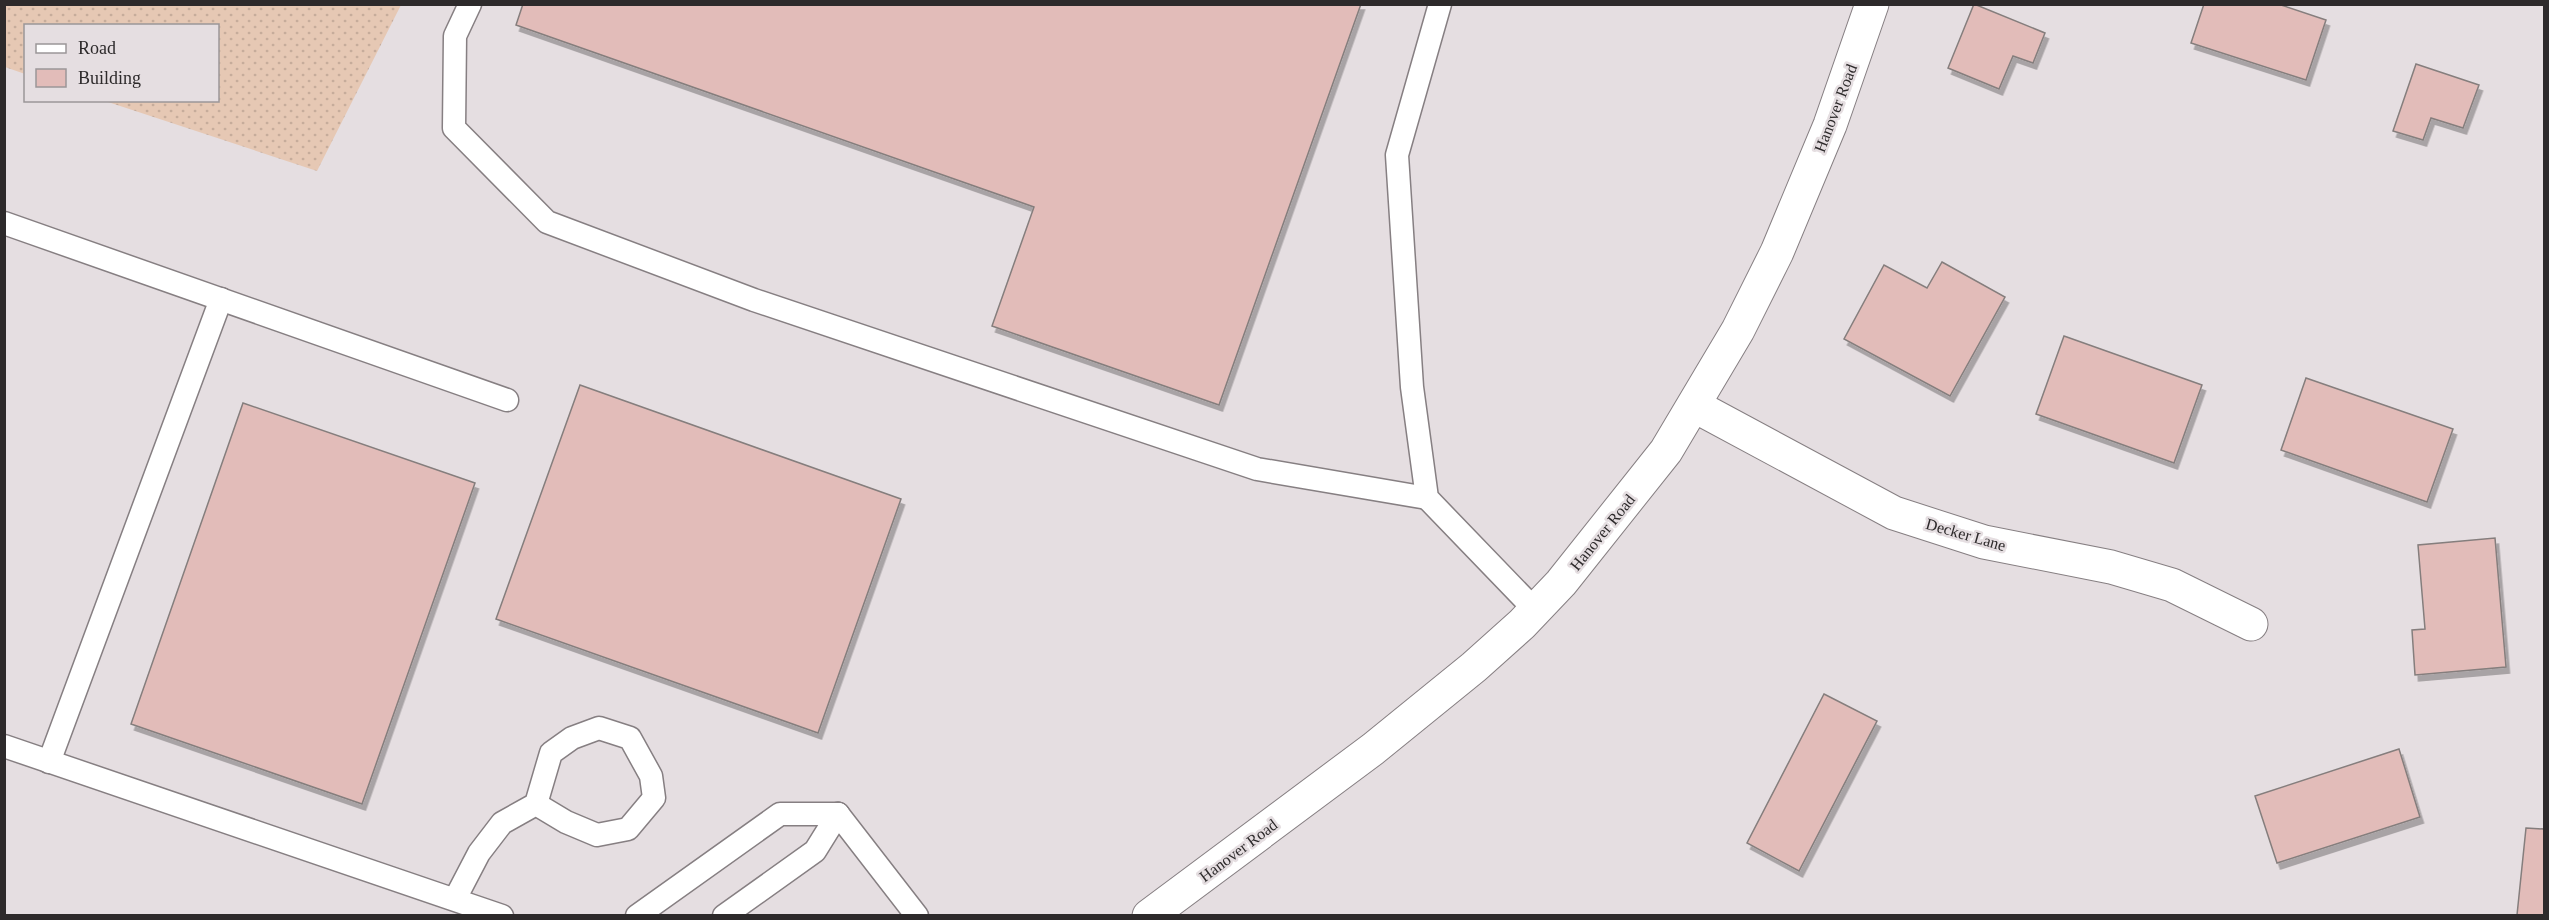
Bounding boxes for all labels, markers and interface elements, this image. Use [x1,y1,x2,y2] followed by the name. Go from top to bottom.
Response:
[24,24,219,102] legend
[78,38,116,58] text: Road
[1811,62,1860,155] street label: Hanover Road
[78,68,141,88] text: Building
[1567,491,1638,574] street label: Hanover Road
[1924,515,2008,554] street label: Decker Lane
[1196,816,1280,885] street label: Hanover Road

